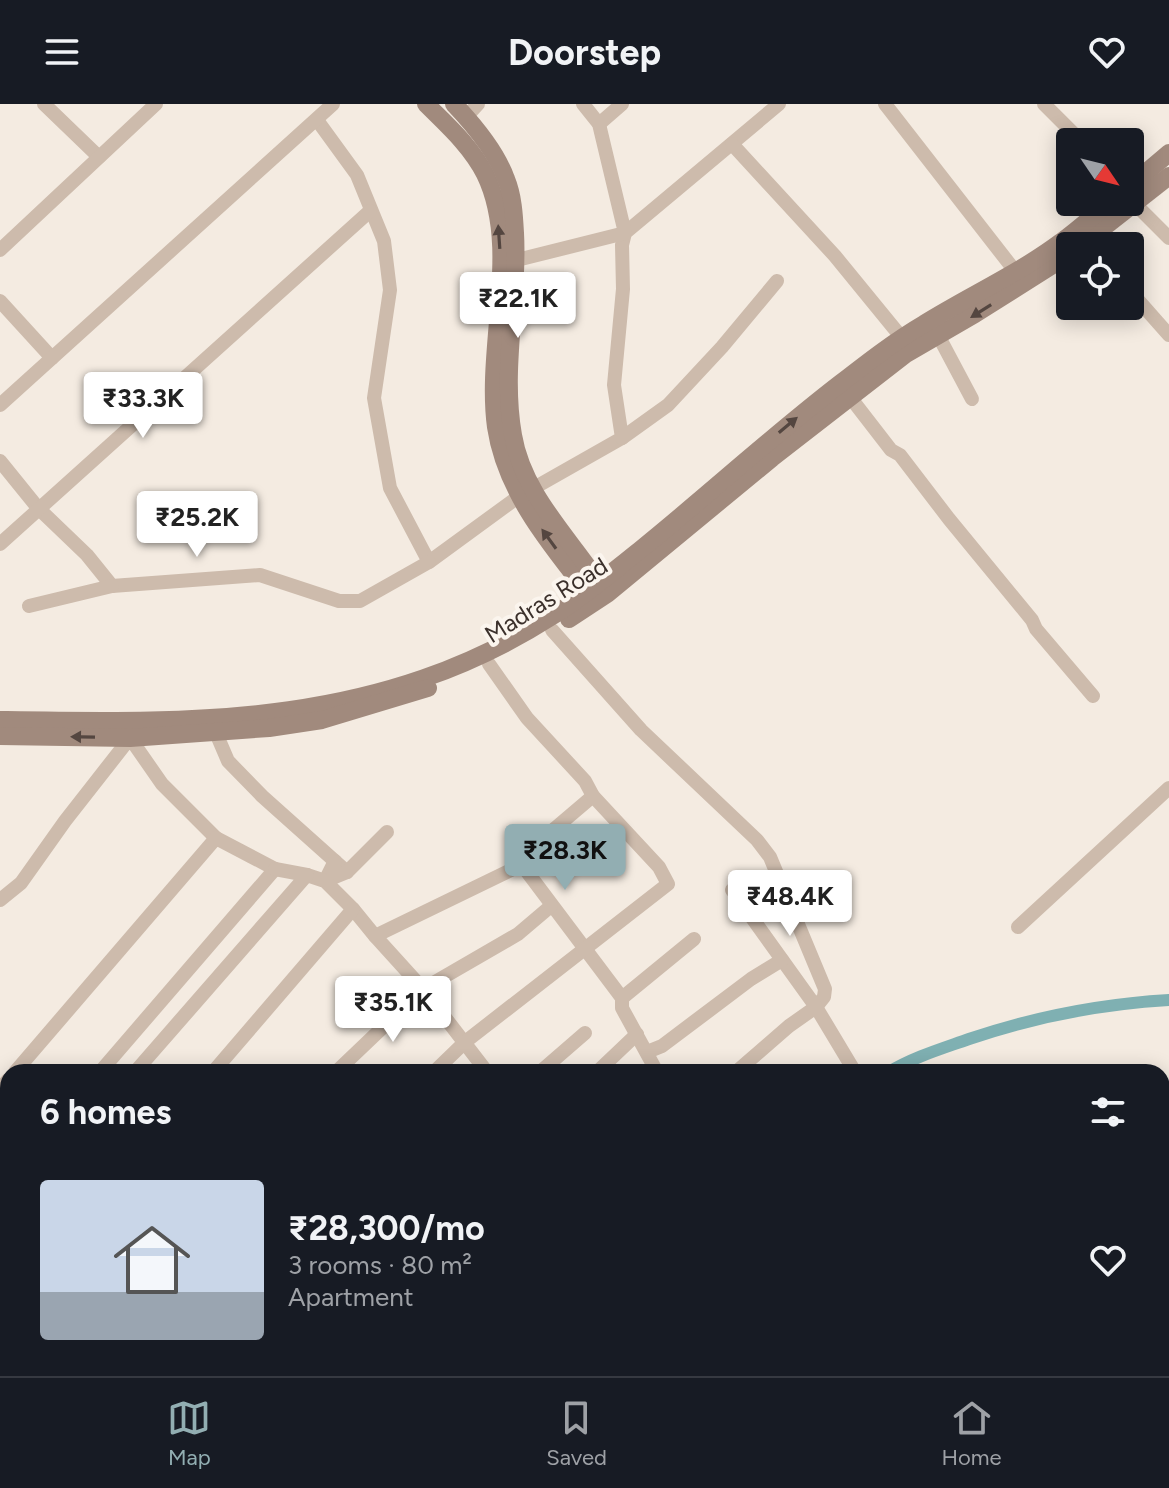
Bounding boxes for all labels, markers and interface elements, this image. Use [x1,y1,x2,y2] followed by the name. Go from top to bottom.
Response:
[40,30,84,74] icon: menu
[1085,30,1129,74] icon: heart
[508,31,661,74] text: Doorstep
[1056,128,1144,216] north arrow
[1056,128,1144,320] map controls
[492,224,505,249] one-way arrow
[1056,232,1144,320] button: locate
[453,272,583,340] pin: ₹22.1K
[478,282,558,314] text: ₹22.1K
[970,303,991,318] one-way arrow
[78,372,208,440] pin: ₹33.3K
[102,382,184,414] text: ₹33.3K
[778,417,798,434] one-way arrow
[132,491,262,559] pin: ₹25.2K
[155,501,239,533] text: ₹25.2K
[542,529,557,550] one-way arrow
[479,551,613,649] street label: Madras Road
[70,731,95,743] one-way arrow
[500,824,630,892] pin: ₹28.3K
[523,834,607,866] text: ₹28.3K
[725,870,855,938] pin: ₹48.4K
[746,880,834,912] text: ₹48.4K
[328,976,458,1044] pin: ₹35.1K
[353,986,433,1018] text: ₹35.1K
[1086,1090,1130,1134] icon: filters
[40,1092,171,1133] text: 6 homes
[288,1208,485,1249] text: ₹28,300/mo
[104,1212,200,1308] icon: home
[1086,1238,1130,1282] icon: heart
[288,1249,472,1281] text: 3 rooms · 80 m²
[288,1281,414,1313] text: Apartment
[167,1396,211,1471] tab: Map
[546,1396,607,1471] tab: Saved
[942,1396,1002,1471] tab: Home

